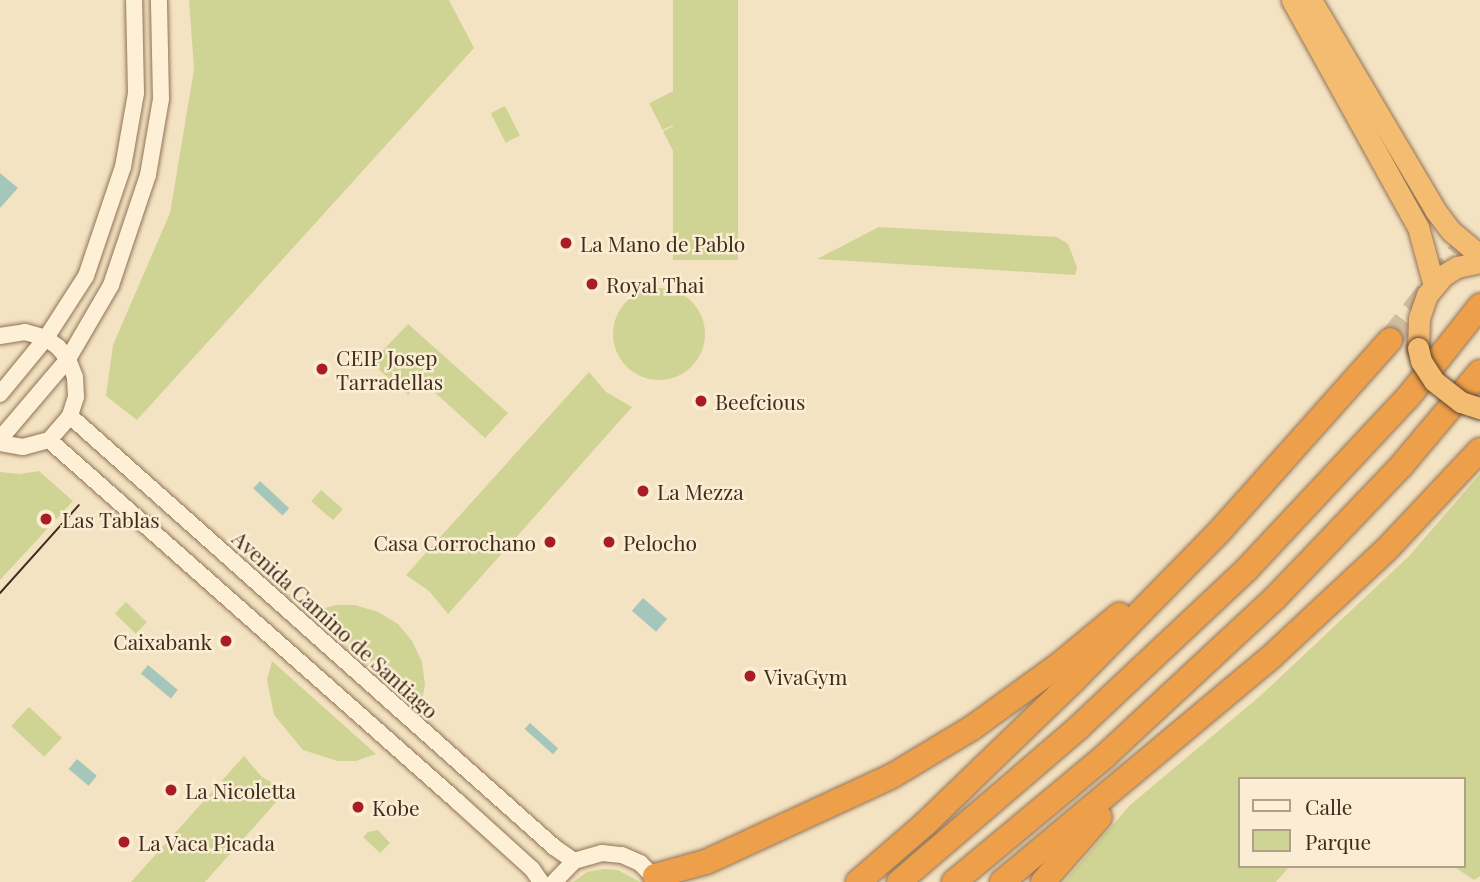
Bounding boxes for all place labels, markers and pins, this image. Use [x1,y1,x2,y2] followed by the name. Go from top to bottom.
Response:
[580,230,746,256] place label: La Mano de Pablo
[558,235,574,251] marker: La Mano de Pablo
[606,271,705,297] place label: Royal Thai
[584,276,600,292] marker: Royal Thai
[336,344,443,394] place label: CEIP Josep Tarradellas
[314,361,330,377] marker: CEIP Josep Tarradellas
[715,388,805,414] place label: Beefcious
[693,393,709,409] marker: Beefcious
[657,478,744,504] place label: La Mezza
[635,483,651,499] marker: La Mezza
[62,506,160,532] place label: Las Tablas
[36,509,56,529] marker: Las Tablas
[373,529,536,555] place label: Casa Corrochano
[623,529,697,555] place label: Pelocho
[542,534,558,550] marker: Casa Corrochano
[601,534,617,550] marker: Pelocho
[113,628,212,654] place label: Caixabank
[218,633,234,649] marker: Caixabank
[764,663,847,689] place label: VivaGym
[742,668,758,684] marker: VivaGym
[185,777,296,803] place label: La Nicoletta
[163,782,179,798] marker: La Nicoletta
[372,794,420,820] place label: Kobe
[350,799,366,815] marker: Kobe
[138,829,276,855] place label: La Vaca Picada
[116,834,132,850] marker: La Vaca Picada

